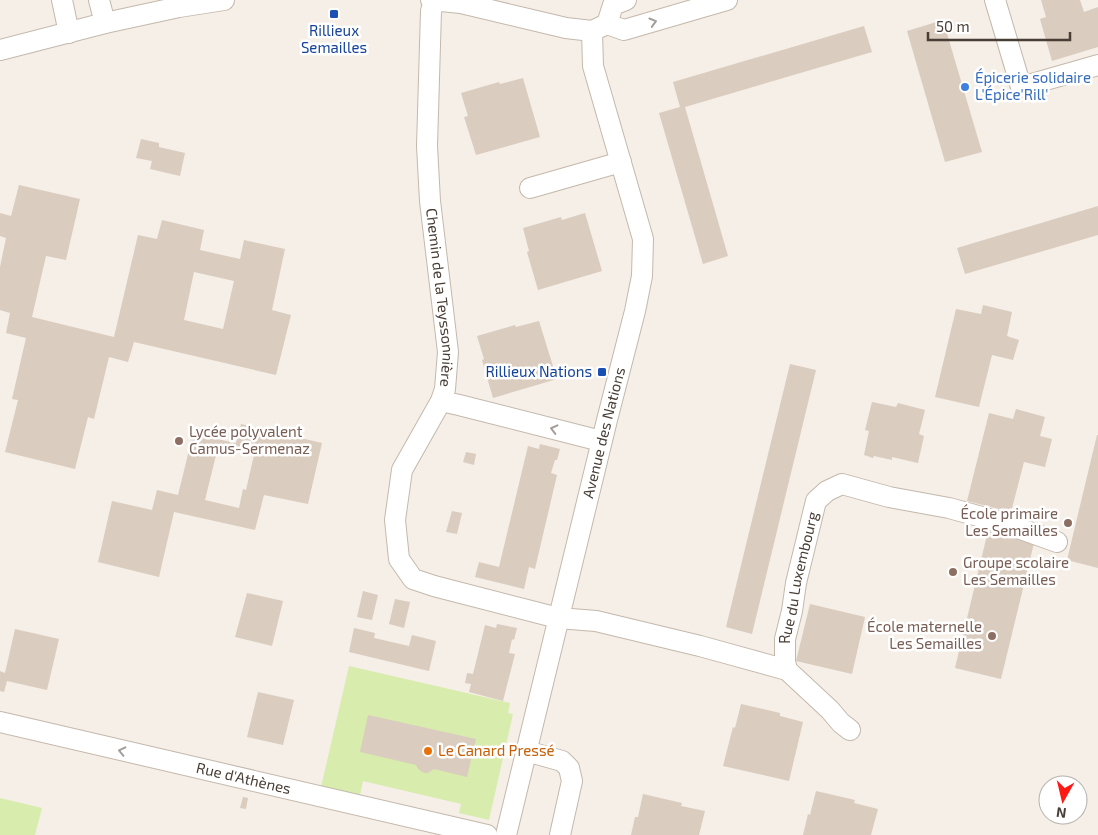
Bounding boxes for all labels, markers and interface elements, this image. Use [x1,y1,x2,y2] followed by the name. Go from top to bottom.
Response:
[328,8,340,20] marker: Rillieux Semailles
[928,10,1070,42] scale bar
[649,17,657,27] one-way arrow
[936,17,970,35] text: 50 m
[301,21,367,56] place label: Rillieux Semailles
[975,68,1091,103] place label: Épicerie solidaire L'Épice'Rill'
[959,81,971,93] marker: Épicerie solidaire L'Épice'Rill'
[423,207,458,388] street label: Chemin de la Teyssonnière
[485,362,592,380] place label: Rillieux Nations
[578,365,628,500] street label: Avenue des Nations
[596,366,608,378] marker: Rillieux Nations
[189,422,310,457] place label: Lycée polyvalent Camus-Sermenaz
[550,424,559,435] one-way arrow
[173,435,185,447] marker: Lycée polyvalent Camus-Sermenaz
[961,504,1058,539] place label: École primaire Les Semailles
[775,509,821,644] street label: Rue du Luxembourg
[1062,517,1074,529] marker: École primaire Les Semailles
[963,553,1069,588] place label: Groupe scolaire Les Semailles
[947,566,959,578] marker: Groupe scolaire Les Semailles
[867,617,982,652] place label: École maternelle Les Semailles
[986,630,998,642] marker: École maternelle Les Semailles
[438,741,555,759] place label: Le Canard Pressé
[422,745,434,757] marker: Le Canard Pressé
[118,746,127,757] one-way arrow
[195,758,293,797] street label: Rue d'Athènes
[1038,775,1088,825] north arrow
[1055,804,1067,822] text: N

